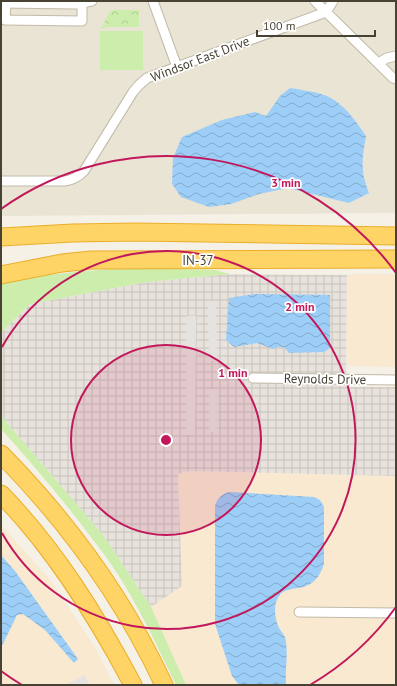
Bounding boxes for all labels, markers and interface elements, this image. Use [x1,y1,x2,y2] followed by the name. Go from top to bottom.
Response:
[257,12,375,38] scale bar
[263,18,296,33] text: 100 m
[148,32,252,86] street label: Windsor East Drive
[271,175,301,190] text: 3 min
[182,252,214,269] street label: IN-37
[285,299,315,314] text: 2 min
[218,365,248,380] text: 1 min
[284,370,366,388] street label: Reynolds Drive
[159,433,173,447] centre of rings

